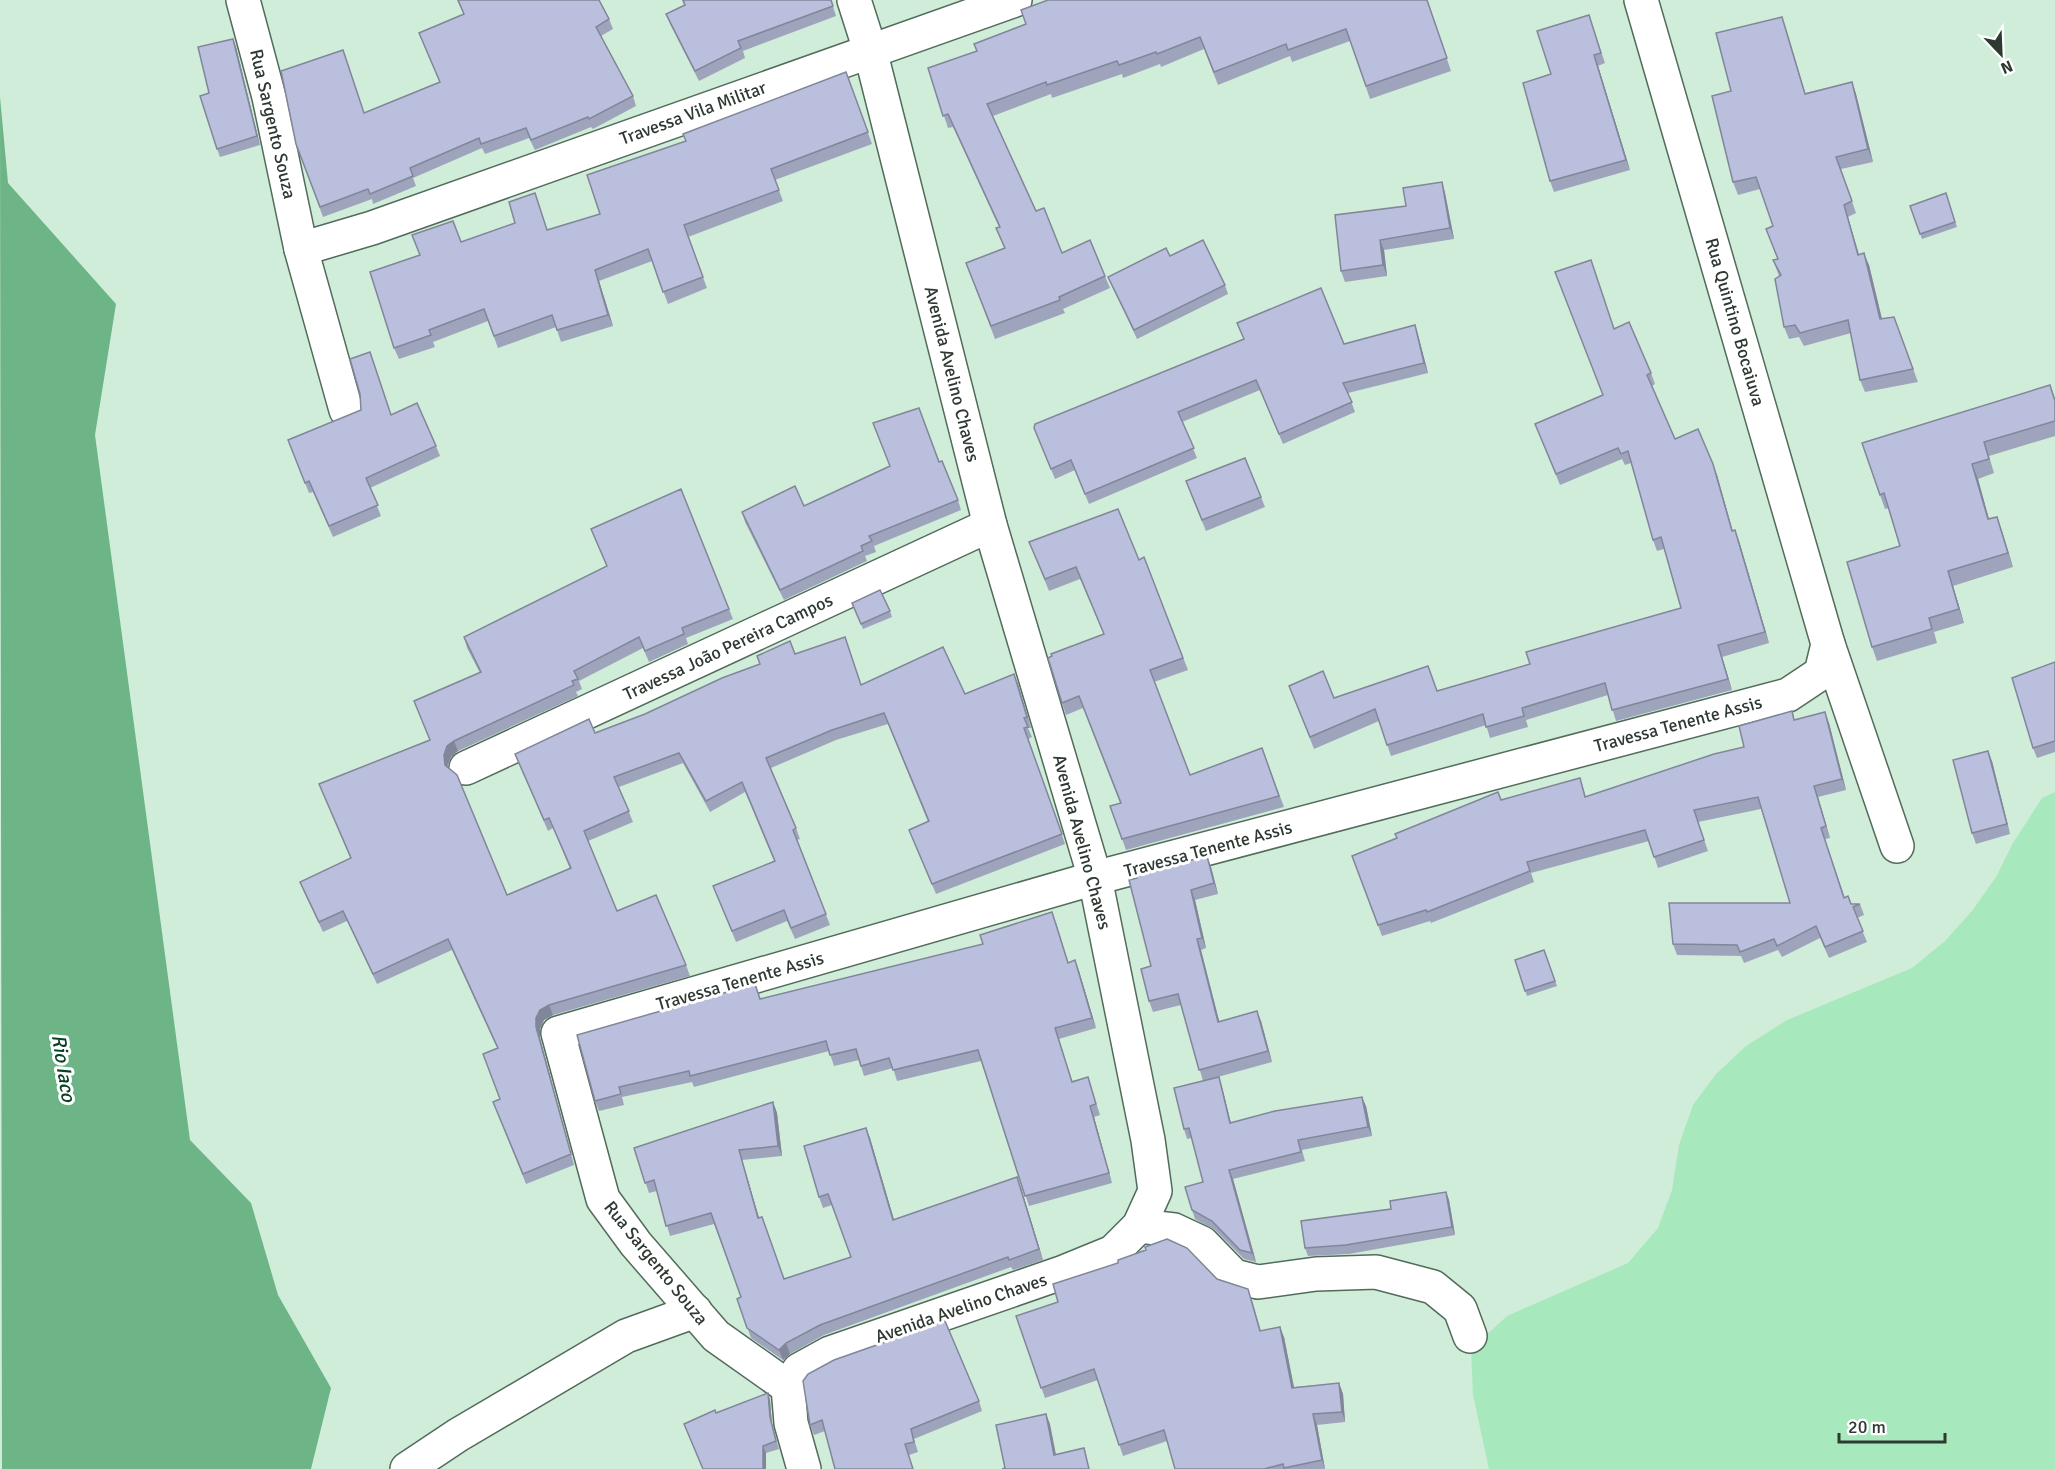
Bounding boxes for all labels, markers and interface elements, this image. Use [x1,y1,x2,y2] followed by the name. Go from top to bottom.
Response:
[1971,24,2031,84] north arrow
[245,47,301,201] street label: Rua Sargento Souza
[1997,56,2016,78] text: N
[617,76,770,150] street label: Travessa Vila Militar
[1700,235,1770,409] street label: Rua Quintino Bocaiuva
[920,284,985,464] street label: Avenida Avelino Chaves
[620,589,836,705] street label: Travessa João Pereira Campos
[1592,691,1764,757] street label: Travessa Tenente Assis
[1048,752,1116,932] street label: Avenida Avelino Chaves
[1122,816,1294,882] street label: Travessa Tenente Assis
[654,947,826,1015] street label: Travessa Tenente Assis
[46,1033,81,1105] water label: Rio Iaco
[599,1197,713,1329] street label: Rua Sargento Souza
[872,1268,1050,1348] street label: Avenida Avelino Chaves
[1839,1406,1946,1444] scale bar
[1848,1416,1886,1438] text: 20 m

